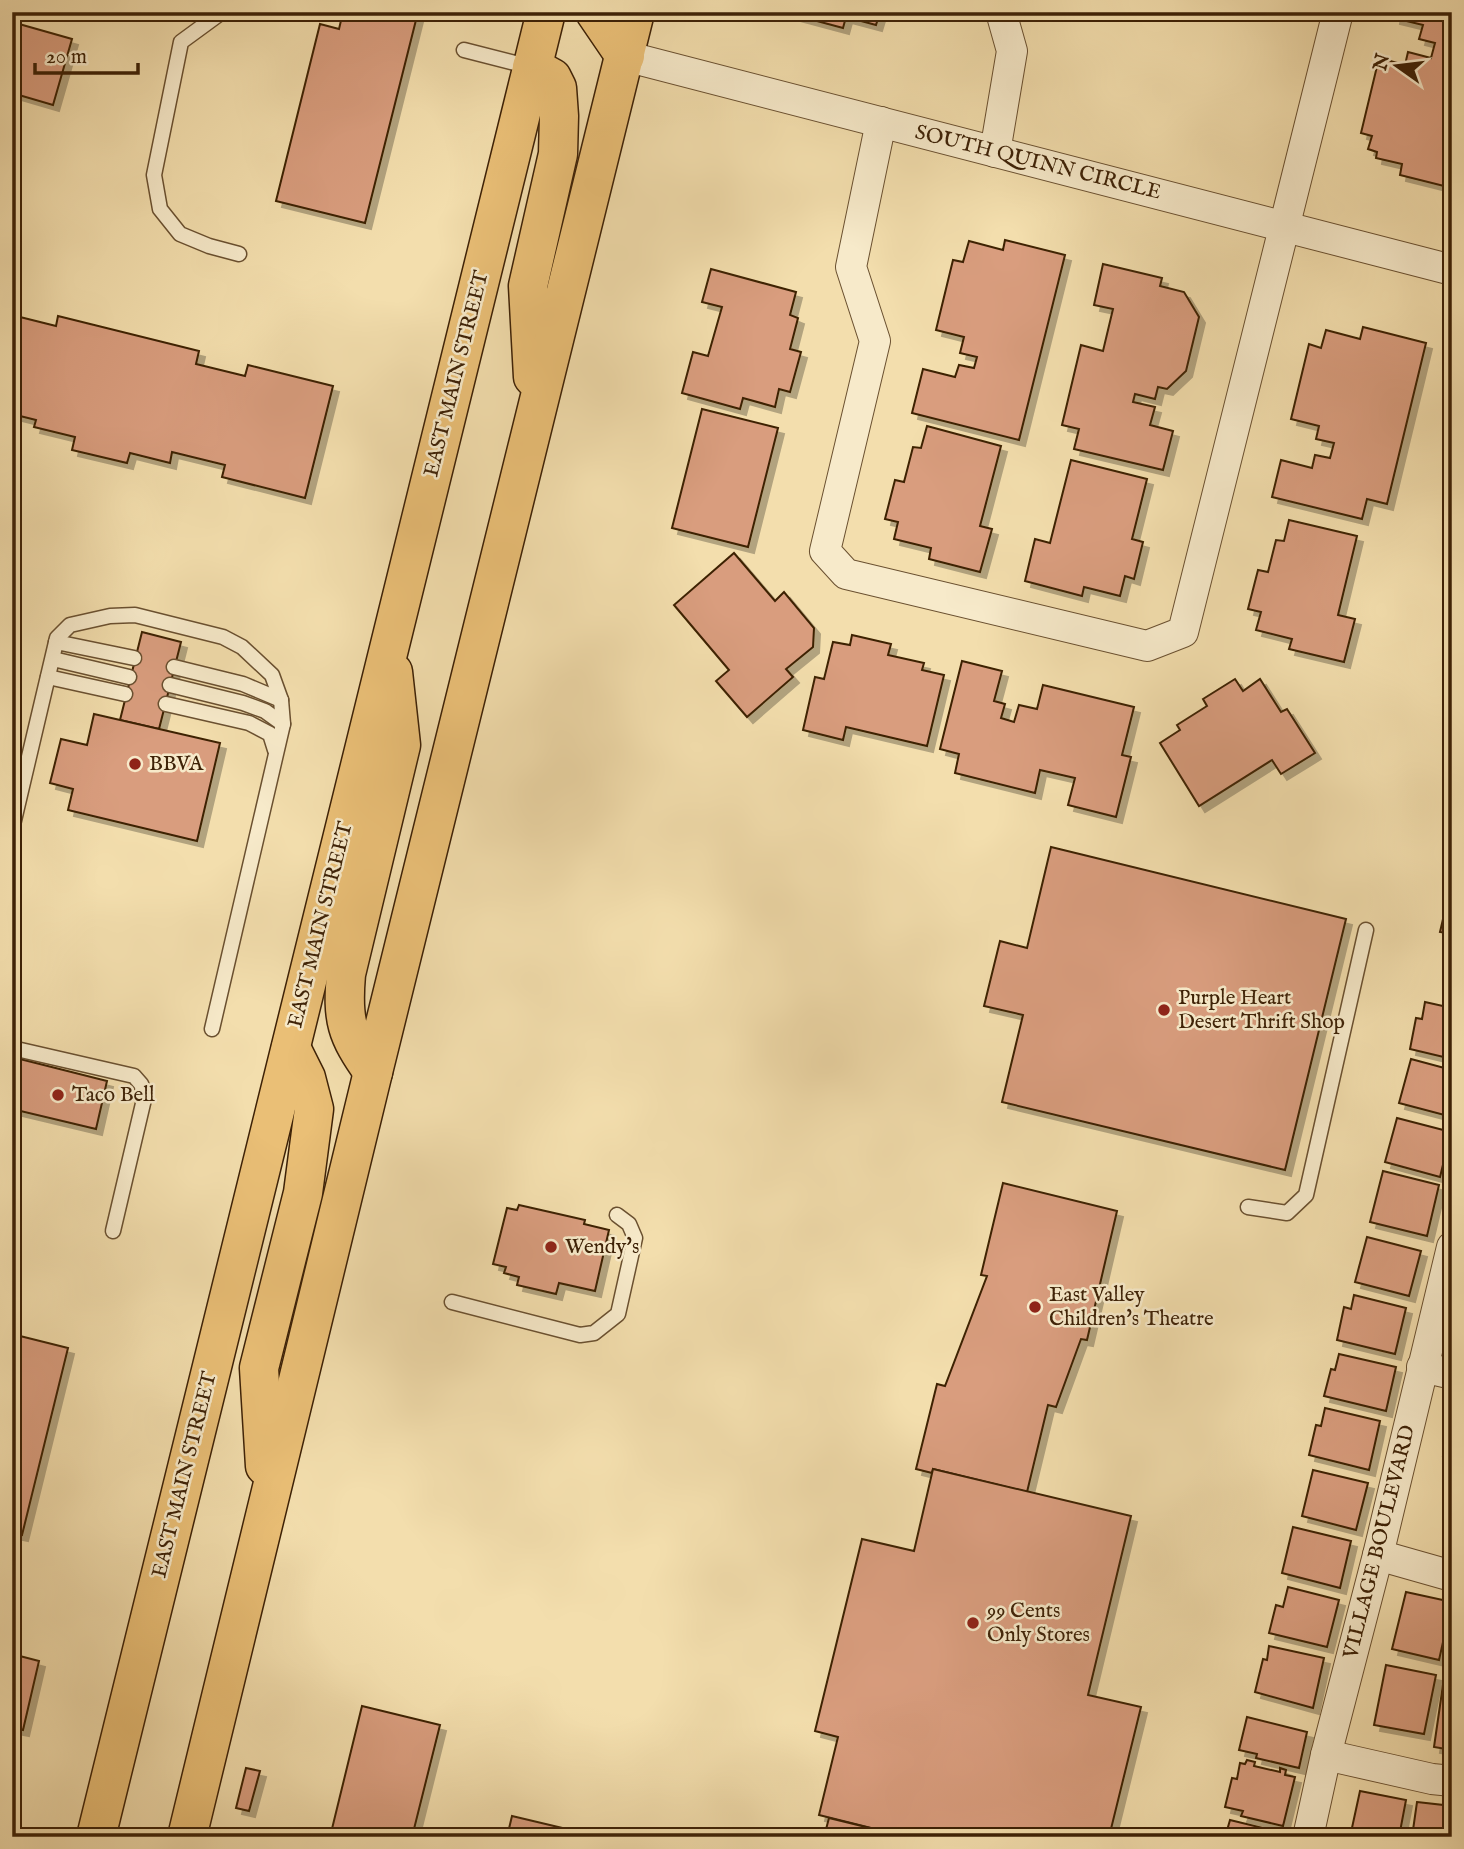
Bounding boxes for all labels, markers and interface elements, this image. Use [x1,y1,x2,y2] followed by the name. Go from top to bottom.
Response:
[35,32,138,76] scale bar
[1362,32,1432,102] north arrow
[46,44,87,71] text: 20 m
[1369,51,1396,74] text: N
[912,119,1164,207] street label: SOUTH QUINN CIRCLE
[418,267,496,480] street label: EAST MAIN STREET
[149,751,204,778] place label: BBVA
[127,756,143,772] marker: BBVA
[282,818,360,1031] street label: EAST MAIN STREET
[1178,985,1345,1036] place label: Purple Heart Desert Thrift Shop
[1156,1002,1172,1018] marker: Purple Heart Desert Thrift Shop
[72,1082,155,1109] place label: Taco Bell
[50,1087,66,1103] marker: Taco Bell
[565,1234,639,1261] place label: Wendy's
[543,1239,559,1255] marker: Wendy's
[1049,1282,1214,1333] place label: East Valley Children's Theatre
[1027,1299,1043,1315] marker: East Valley Children's Theatre
[146,1368,224,1581] street label: EAST MAIN STREET
[1338,1422,1422,1663] street label: VILLAGE BOULEVARD
[986,1598,1090,1649] place label: 99 Cents Only Stores
[965,1615,981,1631] marker: 99 Cents Only Stores

